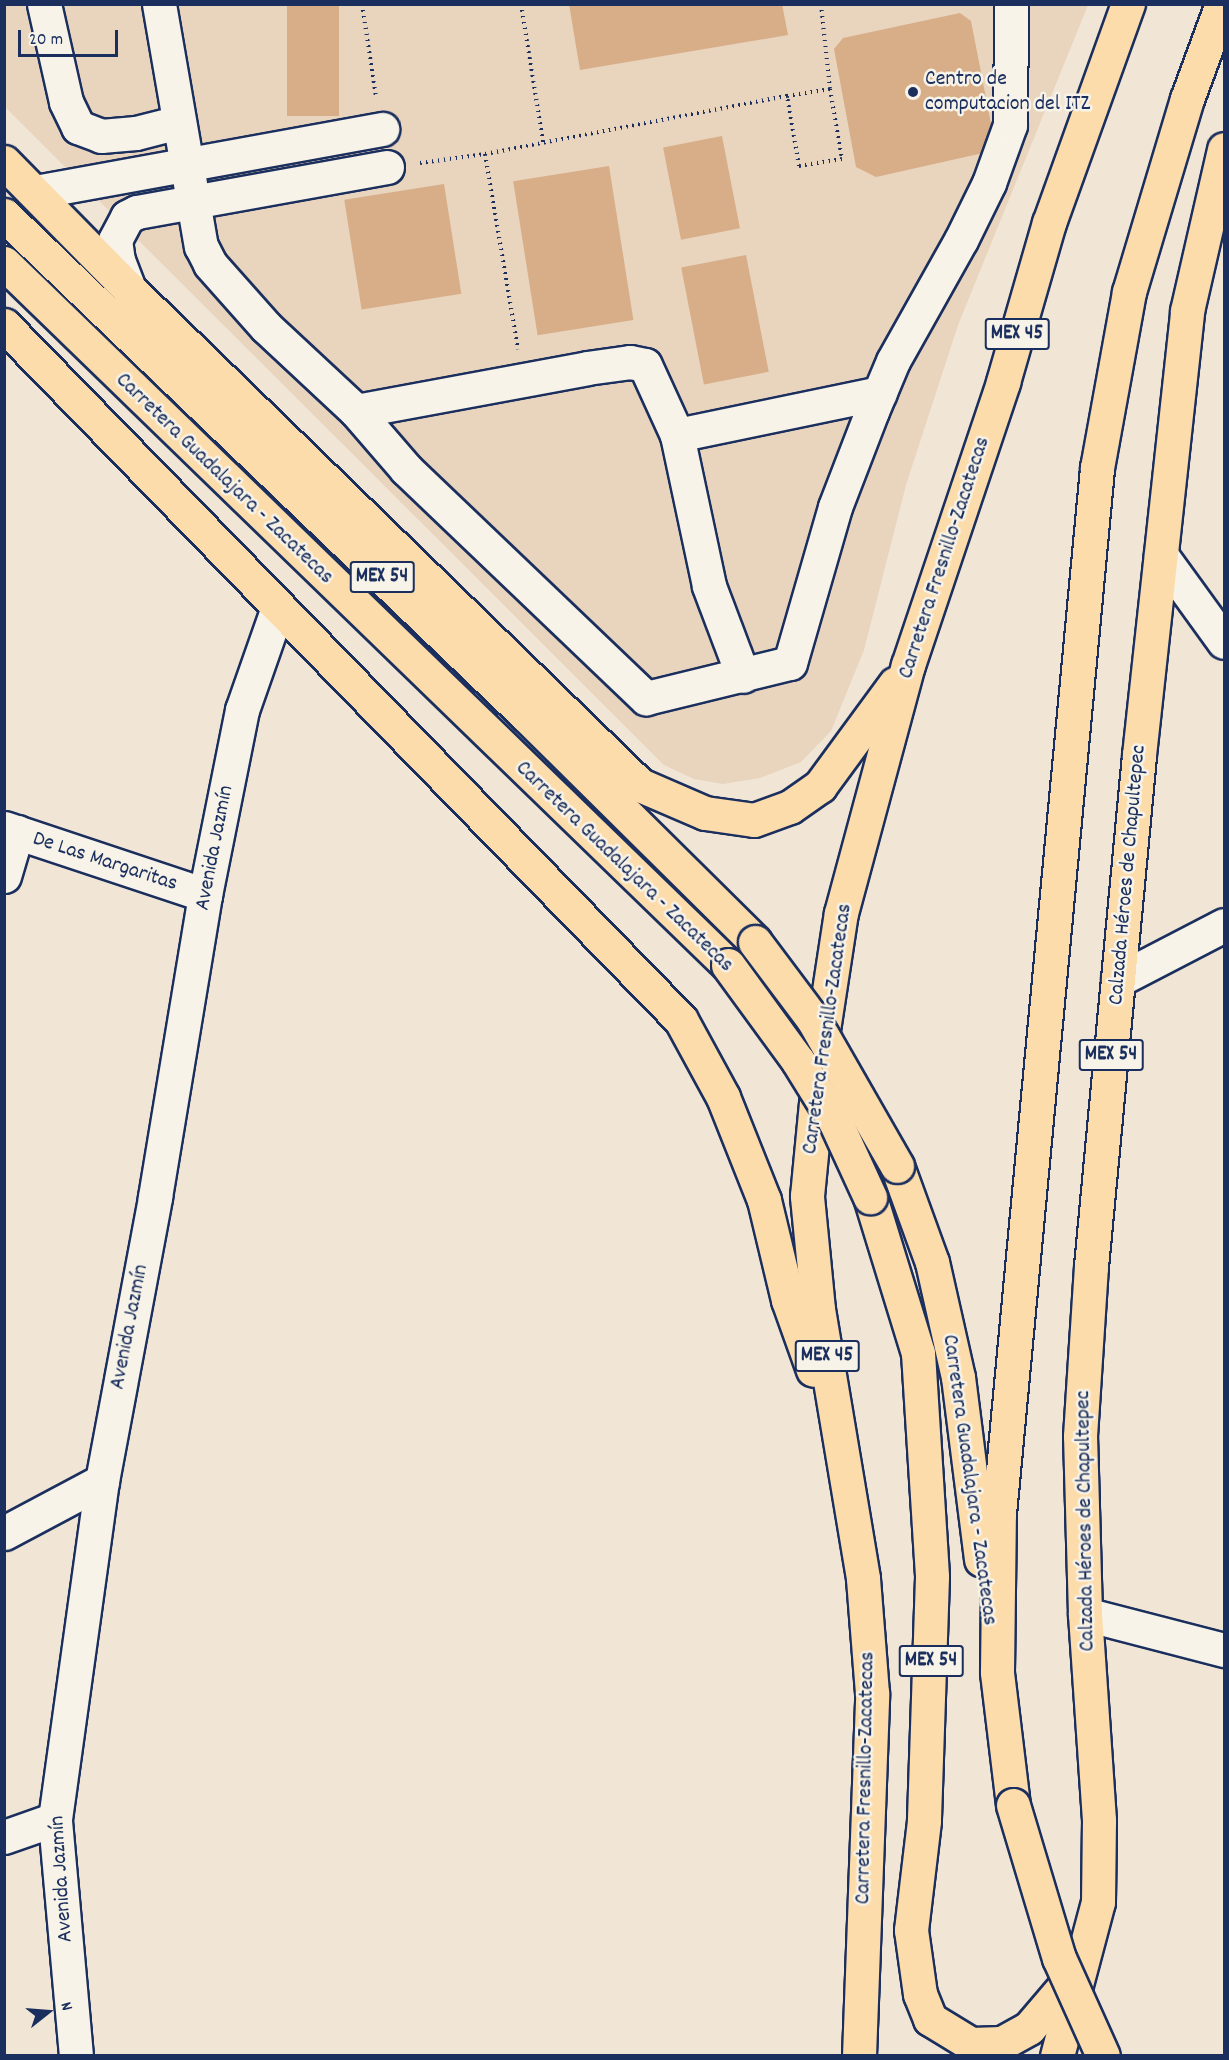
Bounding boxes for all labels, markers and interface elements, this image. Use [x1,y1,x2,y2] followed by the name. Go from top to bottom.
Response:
[21,18,122,56] scale bar
[29,28,63,53] text: 20 m
[925,66,1090,118] place label: Centro de computacion del ITZ
[906,85,920,99] marker: Centro de computacion del ITZ
[984,316,1050,352] road number: MEX 45
[109,368,339,590] street label: Carretera Guadalajara - Zacatecas
[893,434,997,682] street label: Carretera Fresnillo-Zacatecas
[349,559,415,595] road number: MEX 54
[1103,744,1153,1006] street label: Calzada Héroes de Chapultepec
[509,756,739,978] street label: Carretera Guadalajara - Zacatecas
[190,783,240,913] street label: Avenida Jazmín
[29,826,181,898] street label: De Las Margaritas
[797,902,859,1156] street label: Carretera Fresnillo-Zacatecas
[1078,1037,1144,1073] road number: MEX 54
[105,1262,155,1392] street label: Avenida Jazmín
[936,1333,1002,1627] street label: Carretera Guadalajara - Zacatecas
[794,1338,860,1374] road number: MEX 45
[1071,1390,1101,1652] street label: Calzada Héroes de Chapultepec
[898,1643,964,1679] road number: MEX 54
[851,1651,881,1905] street label: Carretera Fresnillo-Zacatecas
[44,1815,80,1943] street label: Avenida Jazmín
[18,1982,78,2042] north arrow
[54,1999,78,2014] text: N

